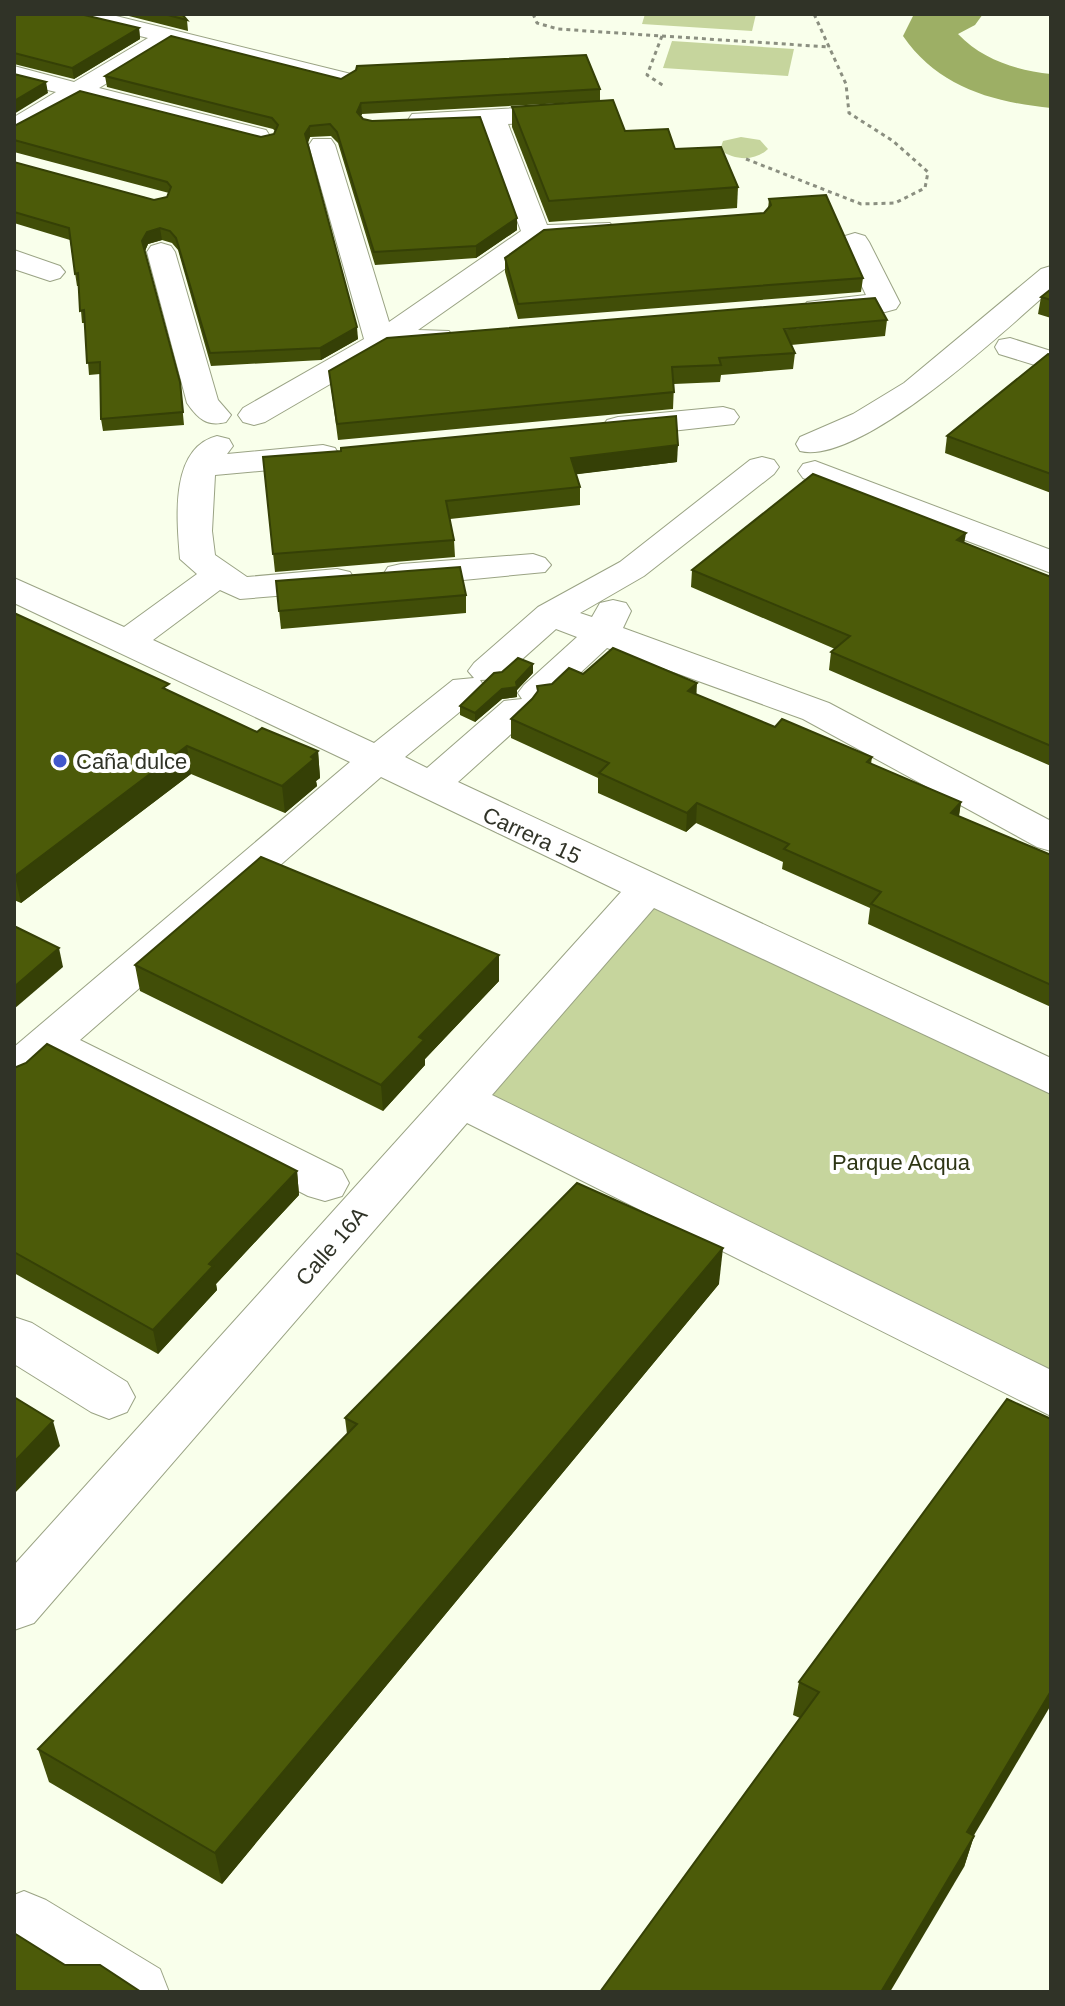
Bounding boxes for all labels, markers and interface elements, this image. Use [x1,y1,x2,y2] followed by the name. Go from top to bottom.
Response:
[76,749,187,774] place label: Caña dulce
[51,752,69,770] marker: Caña dulce
[479,802,585,869] street label: Carrera 15
[832,1150,971,1175] park label: Parque Acqua
[291,1202,372,1291] street label: Calle 16A

